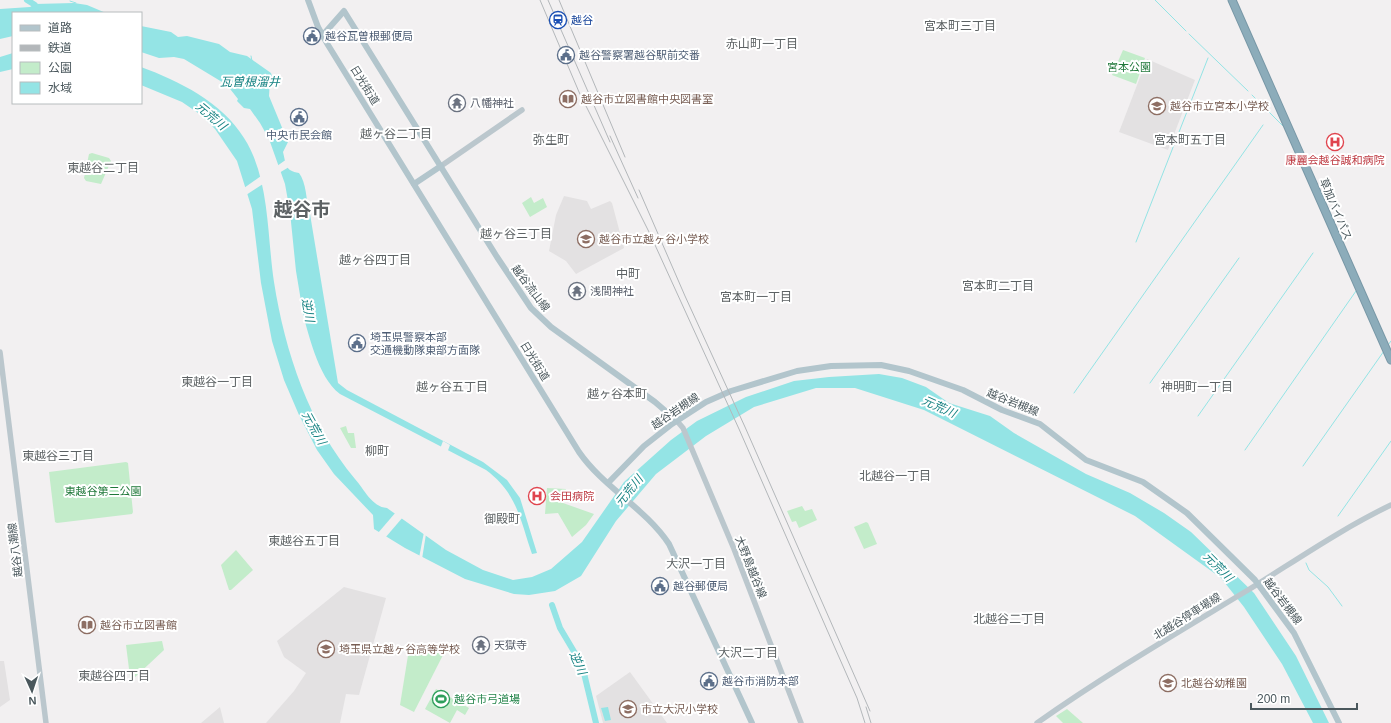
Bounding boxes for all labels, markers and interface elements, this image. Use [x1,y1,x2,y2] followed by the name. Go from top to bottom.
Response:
[548,10,568,30] station icon: 越谷
[12,12,142,104] legend
[571,14,593,26] place label: 越谷
[924,19,996,33] district label: 宮本町三丁目
[48,21,72,35] text: 道路
[302,26,322,46] public building icon: 越谷瓦曽根郵便局
[325,30,413,42] place label: 越谷瓦曽根郵便局
[726,37,798,51] district label: 赤山町一丁目
[48,41,72,55] text: 鉄道
[556,45,576,65] public building icon: 越谷警察署越谷駅前交番
[579,49,700,61] place label: 越谷警察署越谷駅前交番
[48,61,72,75] text: 公園
[1107,61,1151,73] park label: 宮本公園
[348,63,382,107] street label: 日光街道
[220,75,281,89] water label: 瓦曽根溜井
[48,81,72,95] text: 水域
[558,89,578,109] library icon: 越谷市立図書館中央図書室
[447,93,467,113] temple icon: 八幡神社
[581,93,713,105] place label: 越谷市立図書館中央図書室
[1147,96,1167,116] school or university icon: 越谷市立宮本小学校
[470,97,514,109] place label: 八幡神社
[193,99,231,134] water label: 元荒川
[1170,100,1269,112] place label: 越谷市立宮本小学校
[289,107,309,127] public building icon: 中央市民会館
[360,127,432,141] district label: 越ヶ谷二丁目
[266,129,332,141] place label: 中央市民会館
[1325,132,1345,152] hospital icon: 康麗会越谷誠和病院
[533,133,569,147] district label: 弥生町
[1154,133,1226,147] district label: 宮本町五丁目
[1286,154,1385,166] place label: 康麗会越谷誠和病院
[67,161,139,175] district label: 東越谷二丁目
[1318,176,1354,242] street label: 草加バイパス
[273,199,331,220] district label: 越谷市
[480,227,552,241] district label: 越ヶ谷三丁目
[576,229,596,249] school or university icon: 越谷市立越ヶ谷小学校
[599,233,709,245] place label: 越谷市立越ヶ谷小学校
[339,253,411,267] district label: 越ヶ谷四丁目
[510,262,552,314] street label: 越谷流山線
[616,267,640,281] district label: 中町
[962,279,1034,293] district label: 宮本町二丁目
[567,281,587,301] temple icon: 浅間神社
[590,285,634,297] place label: 浅間神社
[720,290,792,304] district label: 宮本町一丁目
[299,297,317,325] water label: 逆川
[370,331,480,356] place label: 埼玉県警察本部 交通機動隊東部方面隊
[347,333,367,353] public building icon: 埼玉県警察本部 交通機動隊東部方面隊
[518,339,552,383] street label: 日光街道
[181,375,253,389] district label: 東越谷一丁目
[416,380,488,394] district label: 越ヶ谷五丁目
[1161,380,1233,394] district label: 神明町一丁目
[985,386,1041,418] street label: 越谷岩槻線
[587,387,647,401] district label: 越ヶ谷本町
[649,391,701,431] street label: 越谷岩槻線
[920,393,960,422] water label: 元荒川
[299,409,330,449] water label: 元荒川
[365,444,389,458] district label: 柳町
[22,449,94,463] district label: 東越谷三丁目
[859,469,931,483] district label: 北越谷一丁目
[612,471,647,509] water label: 元荒川
[65,485,142,497] park label: 東越谷第二公園
[527,486,547,506] hospital icon: 会田病院
[550,490,594,502] place label: 会田病院
[484,512,520,526] district label: 御殿町
[6,522,24,578] street label: 越谷八潮線
[268,534,340,548] district label: 東越谷五丁目
[733,534,769,600] street label: 大野島越谷線
[1200,549,1237,586] water label: 元荒川
[666,557,726,571] district label: 大沢一丁目
[1262,575,1304,627] street label: 越谷岩槻線
[650,576,670,596] public building icon: 越谷郵便局
[673,580,728,592] place label: 越谷郵便局
[1151,591,1223,641] street label: 北越谷停車場線
[973,612,1045,626] district label: 北越谷二丁目
[77,615,97,635] library icon: 越谷市立図書館
[100,619,177,631] place label: 越谷市立図書館
[471,635,491,655] temple icon: 天獄寺
[316,639,336,659] school or university icon: 埼玉県立越ヶ谷高等学校
[494,639,527,651] place label: 天獄寺
[339,643,460,655] place label: 埼玉県立越ヶ谷高等学校
[718,646,778,660] district label: 大沢二丁目
[567,649,590,679] water label: 逆川
[78,669,150,683] district label: 東越谷四丁目
[12,671,52,711] north arrow
[699,671,719,691] public building icon: 越谷市消防本部
[1158,673,1178,693] school or university icon: 北越谷幼稚園
[722,675,799,687] place label: 越谷市消防本部
[1181,677,1247,689] place label: 北越谷幼稚園
[1251,685,1357,711] scale bar
[431,689,451,709] sports icon: 越谷市弓道場
[1257,692,1290,706] text: 200 m
[454,693,520,705] place label: 越谷市弓道場
[28,695,37,707] text: N
[618,699,638,719] school or university icon: 市立大沢小学校
[641,703,718,715] place label: 市立大沢小学校

